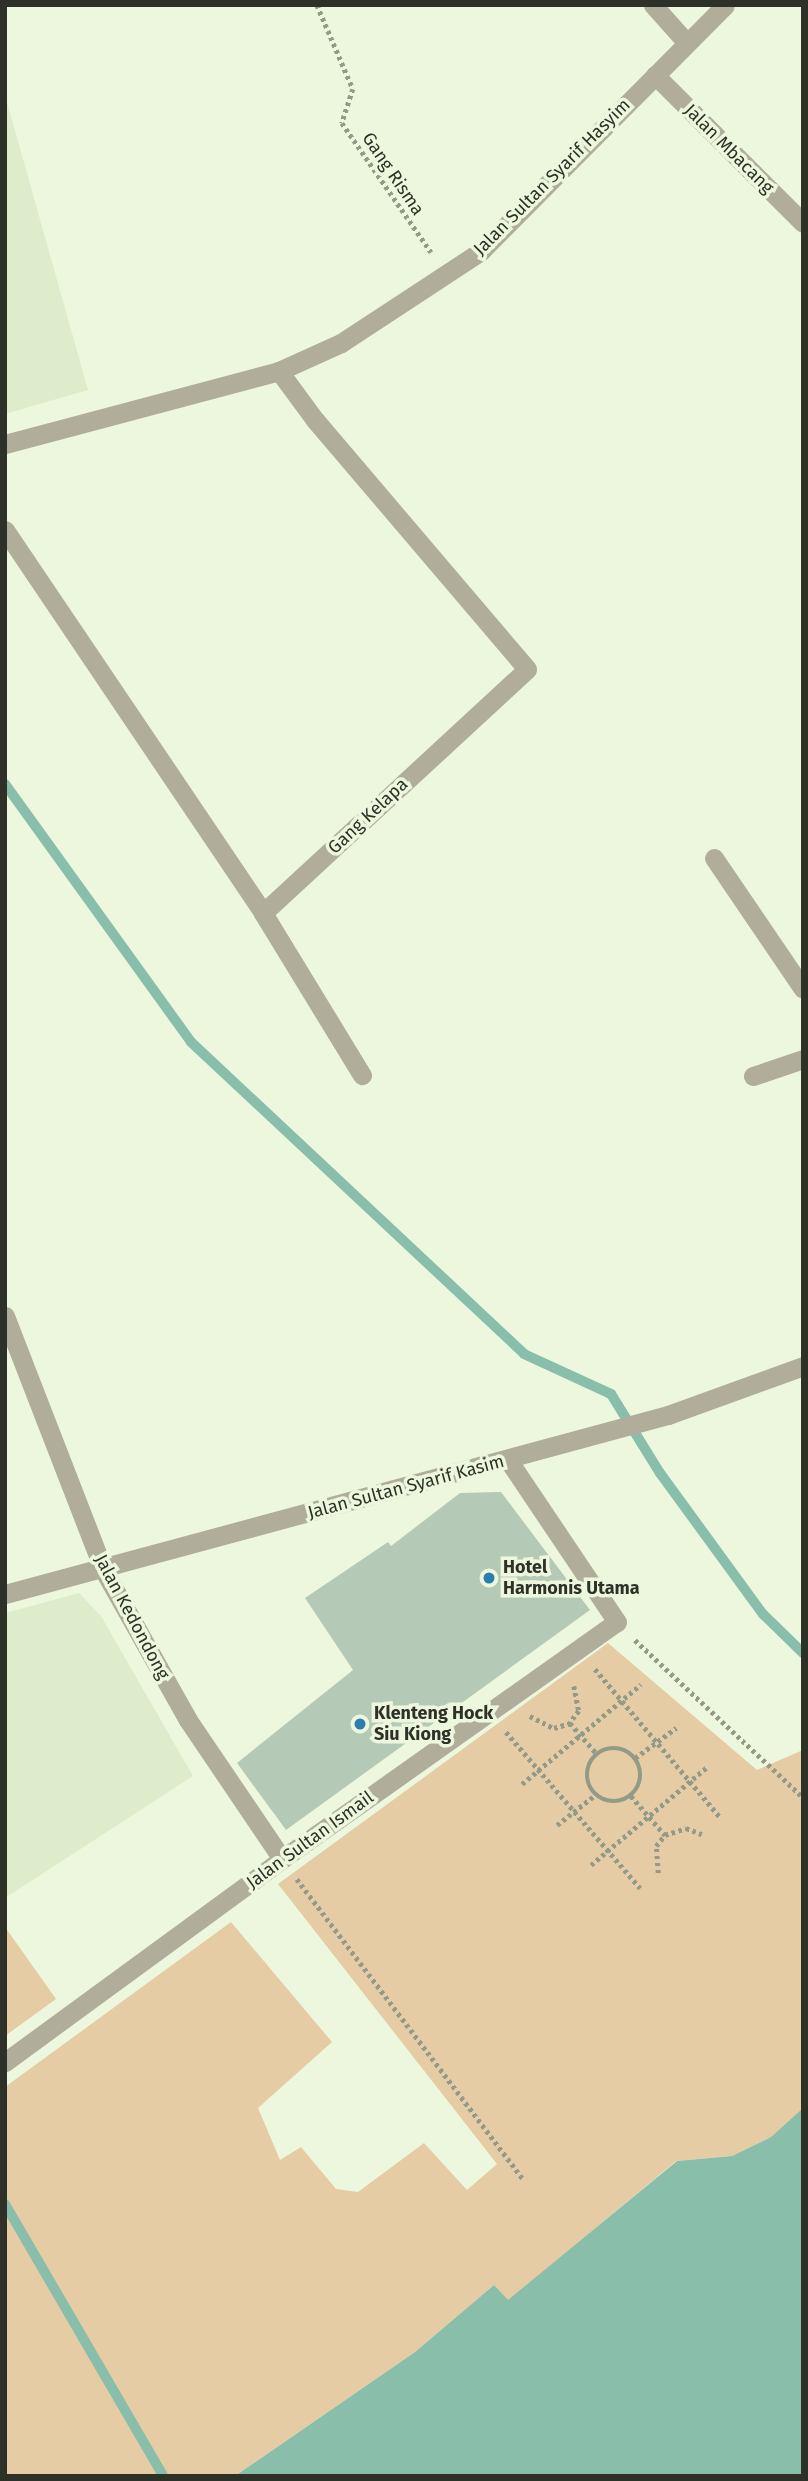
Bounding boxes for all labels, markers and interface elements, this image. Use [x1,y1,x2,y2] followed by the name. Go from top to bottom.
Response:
[469,94,635,260] street label: Jalan Sultan Syarif Hasyim
[680,100,778,198] street label: Jalan Mbacang
[357,128,429,220] street label: Gang Risma
[324,774,412,858] street label: Gang Kelapa
[306,1450,506,1524] street label: Jalan Sultan Syarif Kasim
[90,1551,174,1683] street label: Jalan Kedondong
[503,1557,640,1600] place label: Hotel Harmonis Utama
[481,1570,497,1586] marker: Hotel Harmonis Utama
[374,1703,493,1746] place label: Klenteng Hock Siu Kiong
[352,1716,368,1732] marker: Klenteng Hock Siu Kiong
[242,1787,378,1893] street label: Jalan Sultan Ismail

